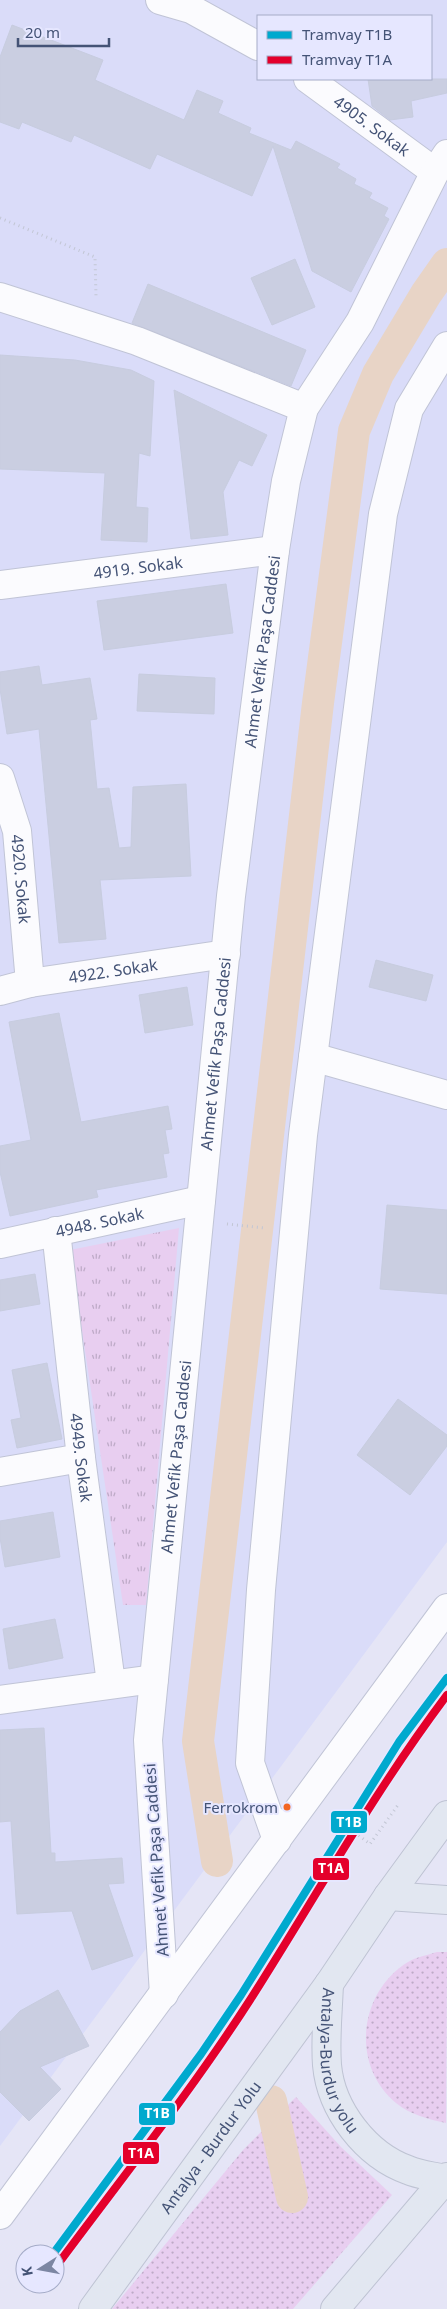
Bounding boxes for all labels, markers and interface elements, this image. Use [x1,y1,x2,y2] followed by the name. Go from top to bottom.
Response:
[18,15,109,47] scale bar
[257,15,432,80] legend
[25,22,60,42] text: 20 m
[302,24,392,44] text: Tramvay T1B
[302,49,392,69] text: Tramvay T1A
[329,90,415,161] street label: 4905. Sokak
[92,551,184,584] street label: 4919. Sokak
[239,554,285,749] street label: Ahmet Vefik Paşa Caddesi
[6,834,36,925] street label: 4920. Sokak
[67,953,159,988] street label: 4922. Sokak
[195,956,236,1151] street label: Ahmet Vefik Paşa Caddesi
[53,1202,146,1243] street label: 4948. Sokak
[155,1359,196,1554] street label: Ahmet Vefik Paşa Caddesi
[65,1412,98,1504] street label: 4949. Sokak
[138,1763,174,1957] street label: Ahmet Vefik Paşa Caddesi
[204,1797,278,1817] place label: Ferrokrom
[282,1802,292,1812] marker: Ferrokrom
[330,1810,368,1834] line badge: T1B
[336,1812,362,1831] text: T1B
[312,1857,350,1881] line badge: T1A
[318,1858,344,1877] text: T1A
[315,1987,364,2138] street label: Antalya-Burdur yolu
[155,2076,266,2218] street label: Antalya - Burdur Yolu
[138,2102,176,2126] line badge: T1B
[144,2103,170,2122] text: T1B
[122,2141,160,2165] line badge: T1A
[128,2143,154,2162] text: T1A
[15,2244,65,2294] north arrow
[16,2265,37,2278] text: K

